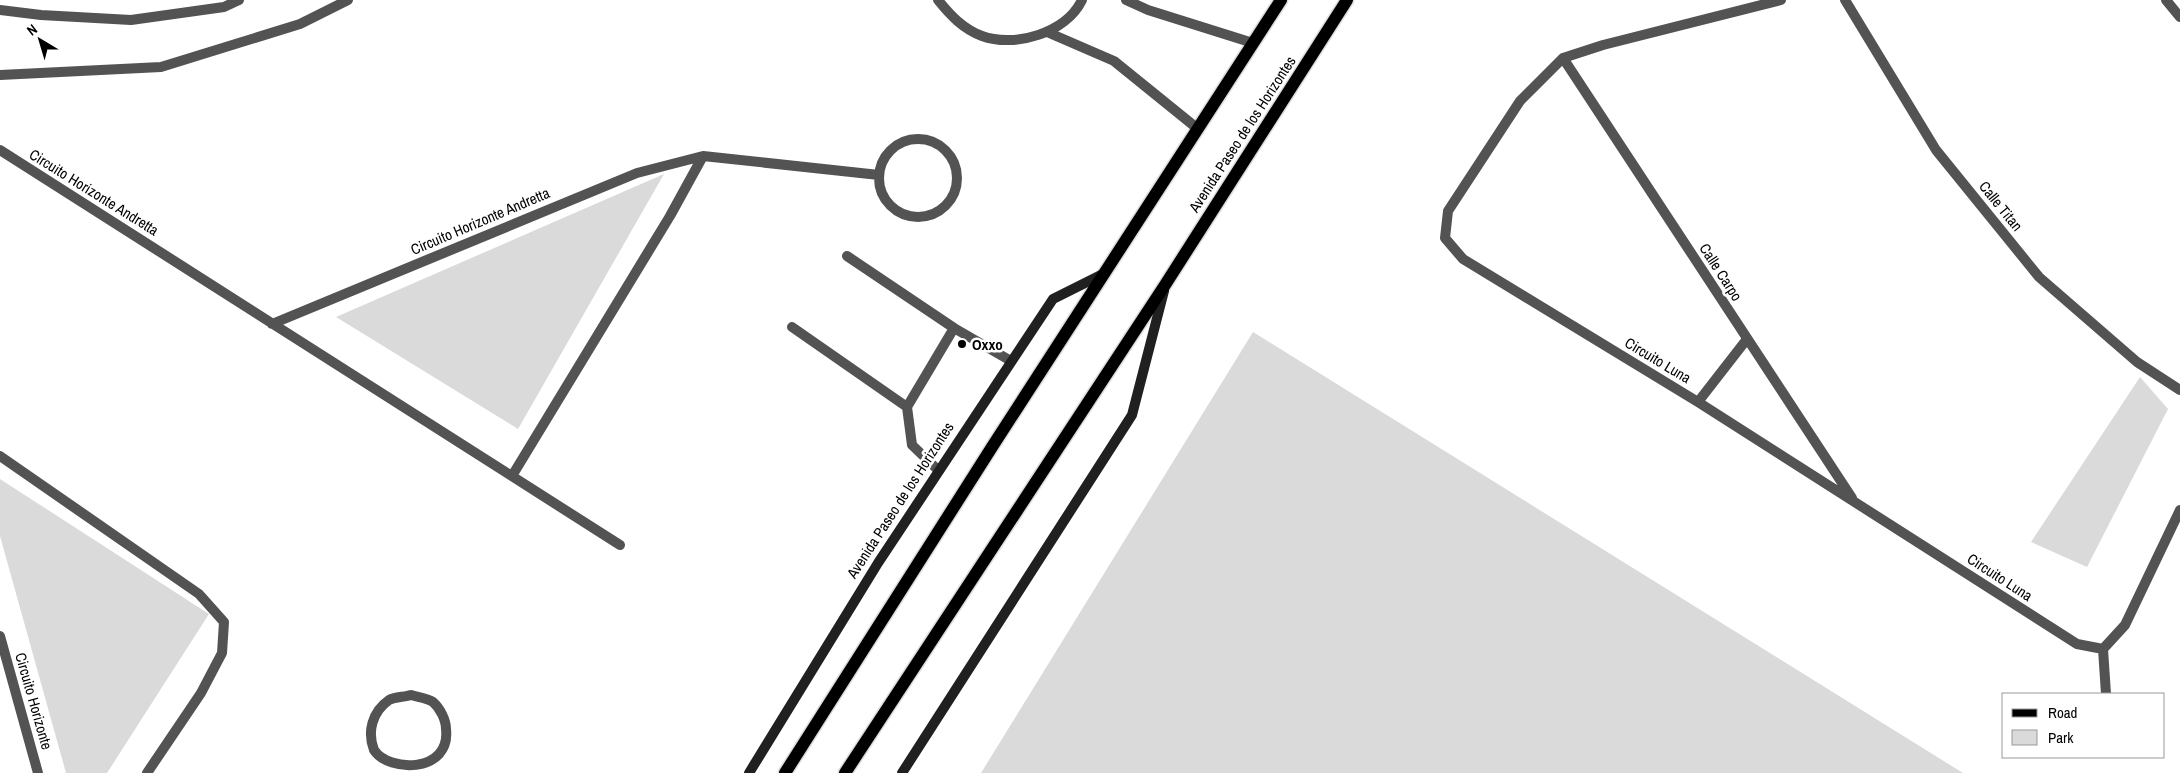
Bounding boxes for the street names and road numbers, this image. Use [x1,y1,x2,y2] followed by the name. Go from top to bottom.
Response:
[1183,52,1300,217] street label: Avenida Paseo de los Horizontes
[25,144,163,240] street label: Circuito Horizonte Andretta
[1974,176,2028,236] street label: Calle Titan
[407,182,553,260] street label: Circuito Horizonte Andretta
[1695,239,1748,305] street label: Calle Carpo
[1621,332,1695,388] street label: Circuito Luna
[841,418,958,583] street label: Avenida Paseo de los Horizontes
[1963,548,2037,606] street label: Circuito Luna
[10,650,58,752] street label: Circuito Horizonte

